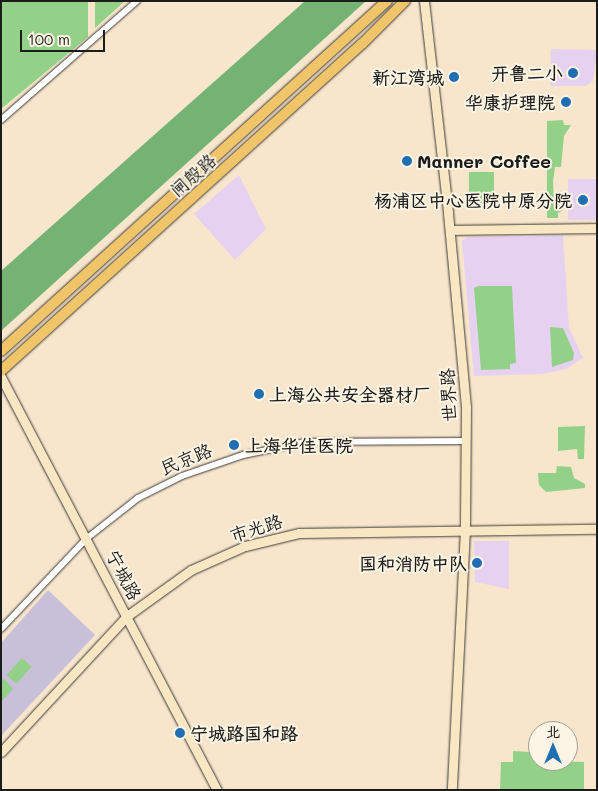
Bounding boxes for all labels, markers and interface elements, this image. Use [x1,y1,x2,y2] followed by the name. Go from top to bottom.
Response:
[22,20,108,52] scale bar
[28,29,70,49] text: 100 m
[491,62,563,84] place label: 开鲁二小
[372,66,444,88] place label: 新江湾城
[567,67,579,79] marker: 开鲁二小
[448,71,460,83] marker: 新江湾城
[465,91,555,113] place label: 华康护理院
[559,95,573,109] marker: 华康护理院
[166,149,220,201] street label: 闸殷路
[417,150,551,172] place label: Manner Coffee
[401,155,413,167] marker: Manner Coffee
[374,189,572,211] place label: 杨浦区中心医院中原分院
[576,193,590,207] marker: 杨浦区中心医院中原分院
[436,367,460,423] street label: 世界路
[269,383,431,405] place label: 上海公共安全器材厂
[253,388,265,400] marker: 上海公共安全器材厂
[245,434,353,456] place label: 上海华佳医院
[227,438,241,452] marker: 上海华佳医院
[157,439,215,479] street label: 民京路
[227,510,285,546] street label: 市光路
[102,546,146,604] street label: 宁城路
[359,552,467,574] place label: 国和消防中队
[471,557,483,569] marker: 国和消防中队
[528,721,578,771] north arrow
[190,722,298,744] place label: 宁城路国和路
[546,722,560,741] text: 北
[174,727,186,739] marker: 宁城路国和路

